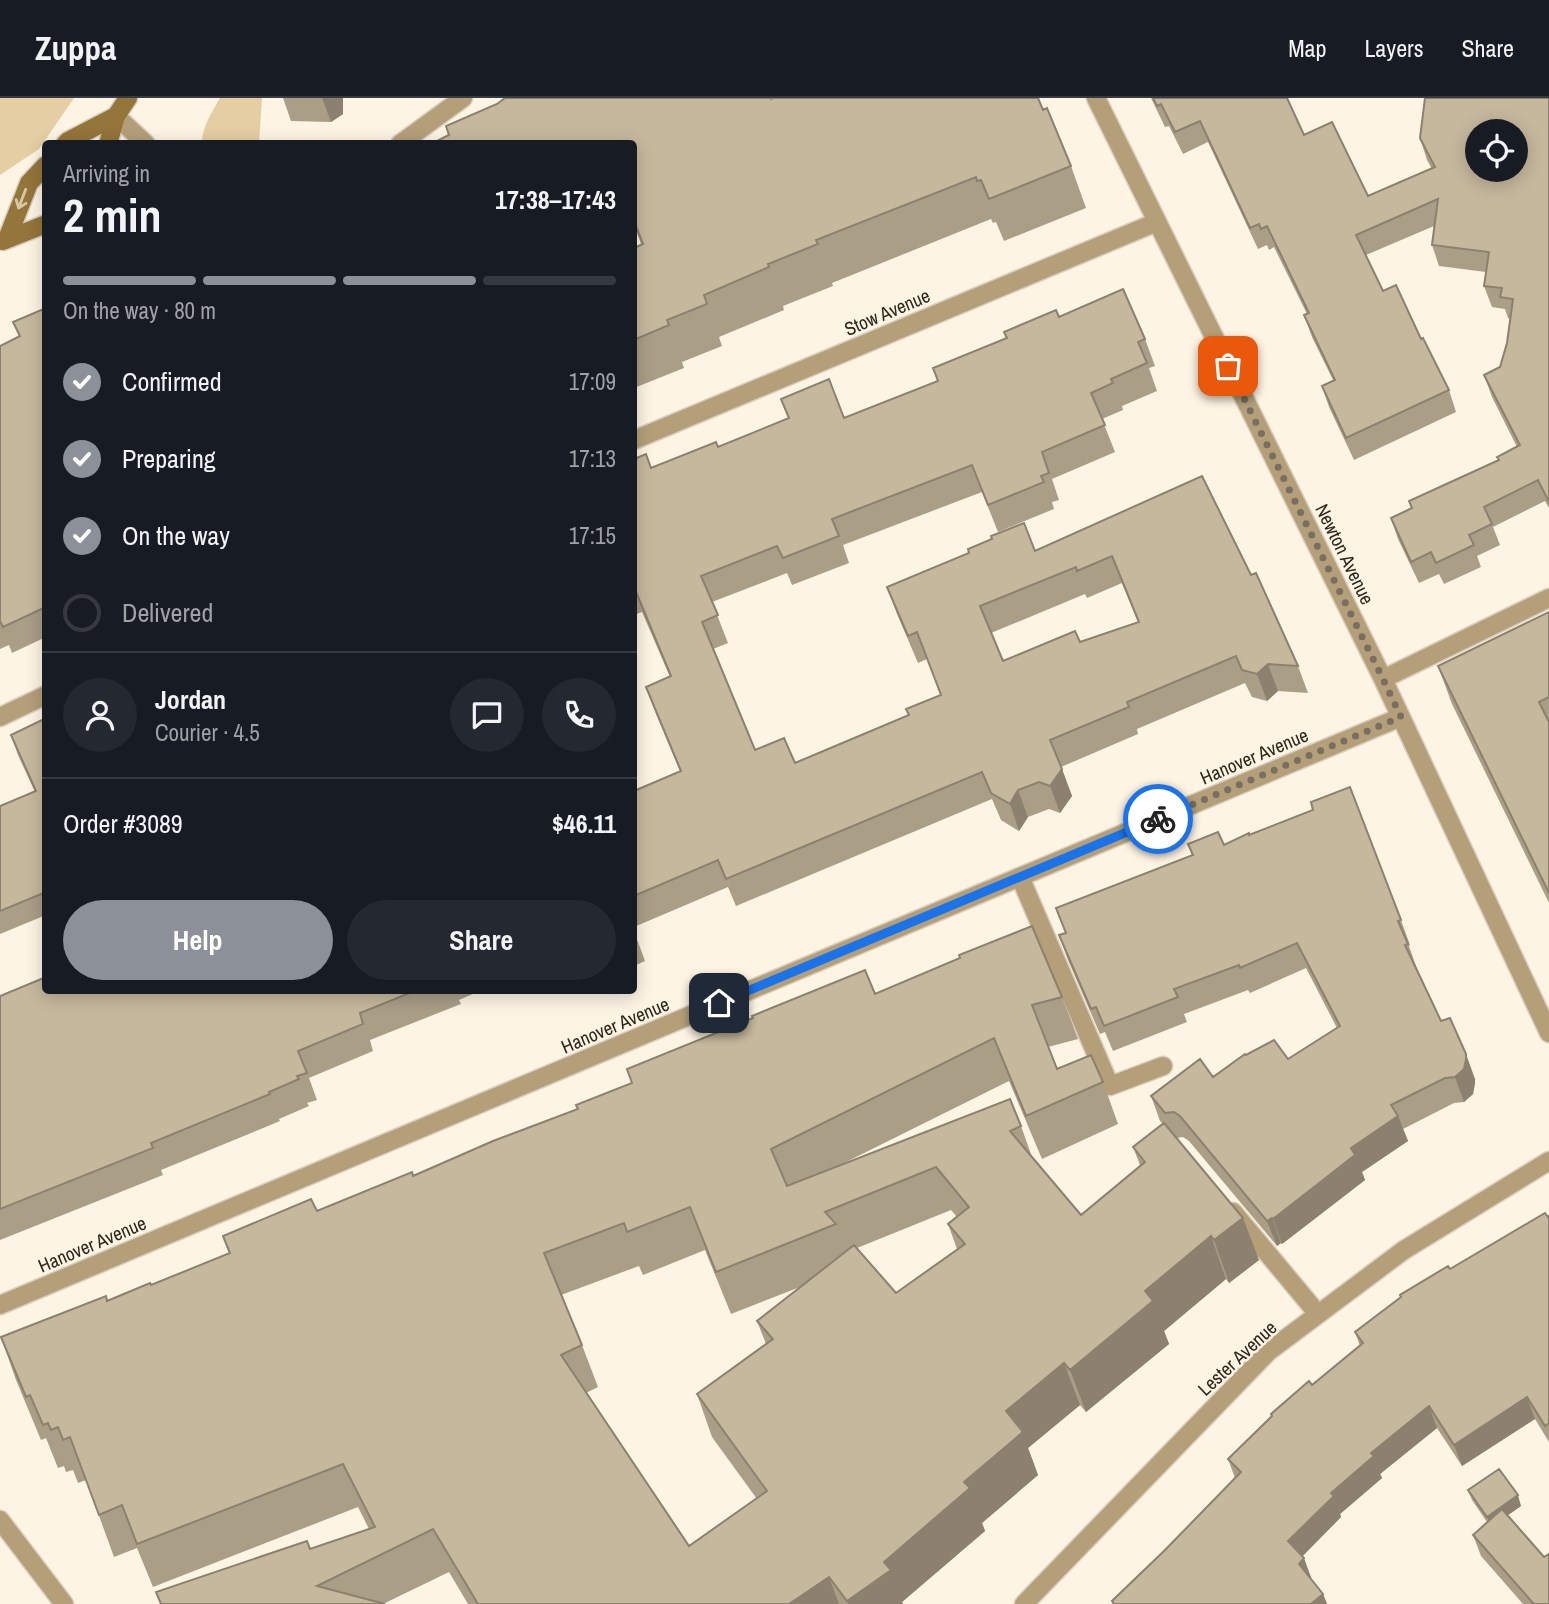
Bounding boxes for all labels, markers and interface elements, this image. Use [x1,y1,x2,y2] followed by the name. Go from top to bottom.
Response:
[35,26,116,70] text: Zuppa
[1288,32,1326,64] text: Map
[1364,32,1423,64] text: Layers
[1461,32,1514,64] text: Share
[1465,119,1528,182] map controls
[1465,119,1528,182] button: locate
[63,158,150,189] text: Arriving in
[495,182,616,217] text: 17:38–17:43
[63,184,162,246] text: 2 min
[15,188,28,210] one-way arrow
[840,282,934,342] street label: Stow Avenue
[63,295,216,326] text: On the way · 80 m
[1198,336,1258,396] pin
[1209,347,1247,385] icon: bag
[63,363,101,401] icon: check
[122,364,222,399] text: Confirmed
[569,366,616,397] text: 17:09
[63,440,101,478] icon: check
[122,441,216,476] text: Preparing
[569,443,616,474] text: 17:13
[1309,499,1381,609] street label: Newton Avenue
[63,517,101,555] icon: check
[122,518,230,553] text: On the way
[569,520,616,551] text: 17:15
[122,595,213,630] text: Delivered
[63,678,137,752] button: person
[450,678,524,752] button: chat
[542,678,616,752] button: phone
[155,682,226,717] text: Jordan
[155,717,260,748] text: Courier · 4.5
[1196,722,1312,790] street label: Hanover Avenue
[1123,784,1193,854] courier
[1139,800,1177,838] icon: bike
[63,806,183,841] text: Order #3089
[552,806,616,841] text: $46.11
[63,900,333,980] button: Help
[347,900,616,980] button: Share
[689,973,749,1033] pin
[700,984,738,1022] icon: home
[557,991,673,1059] street label: Hanover Avenue
[34,1210,150,1278] street label: Hanover Avenue
[1192,1315,1282,1401] street label: Lester Avenue

